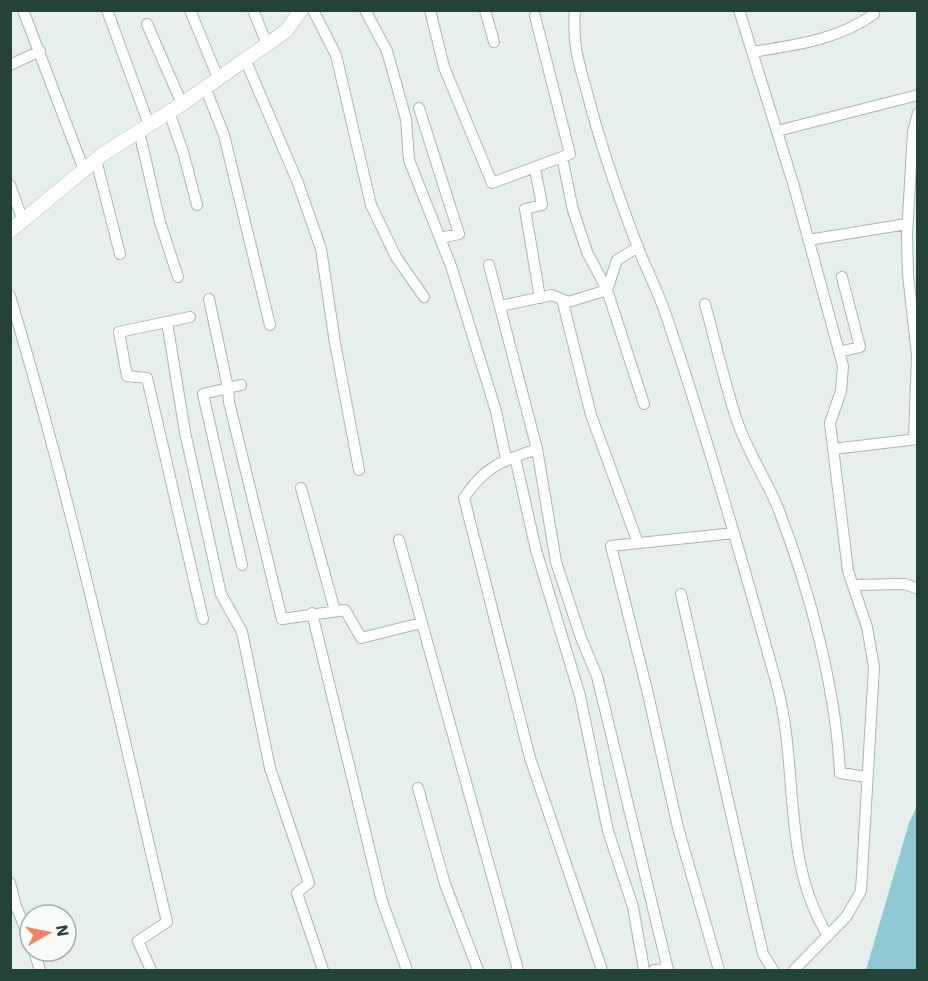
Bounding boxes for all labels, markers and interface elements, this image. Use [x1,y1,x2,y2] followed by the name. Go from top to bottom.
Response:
[18,903,78,963] north arrow
[52,923,74,938] text: N

